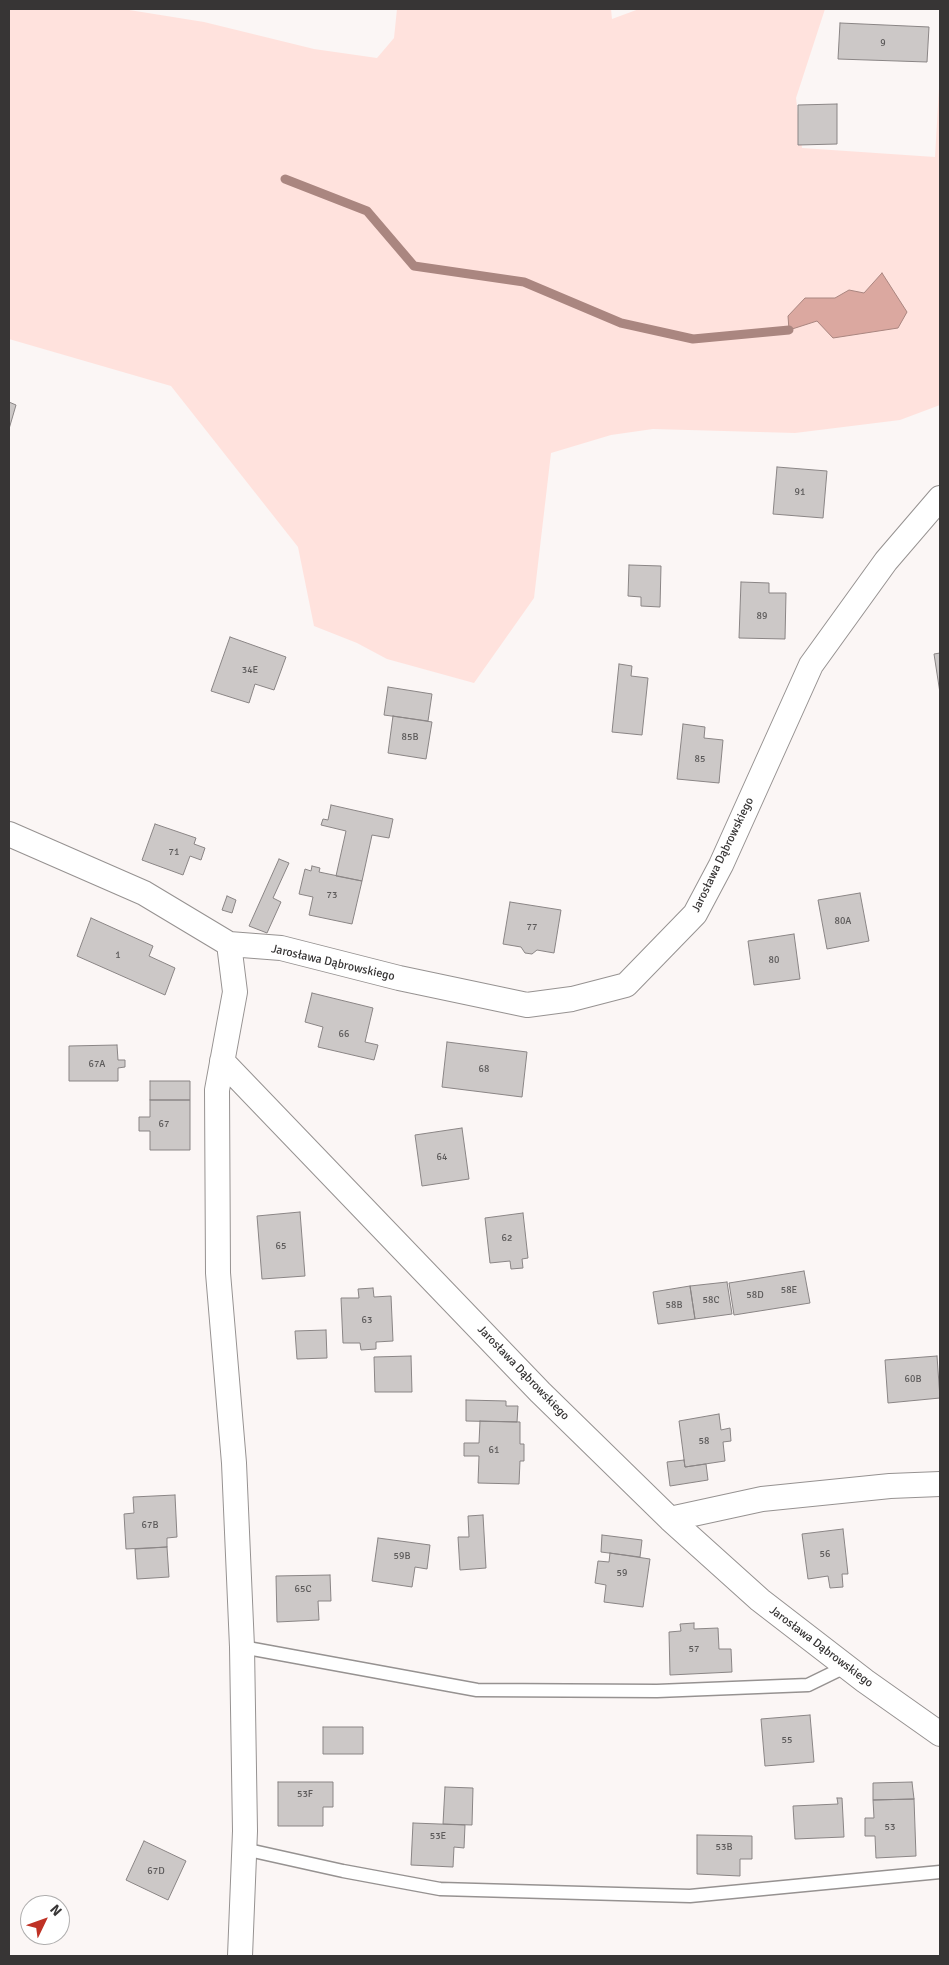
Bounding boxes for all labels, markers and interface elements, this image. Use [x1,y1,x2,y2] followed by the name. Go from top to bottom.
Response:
[880,37,886,49] house number: 9
[795,486,805,498] house number: 91
[757,610,767,622] house number: 89
[242,664,258,676] house number: 34E
[402,731,418,743] house number: 85B
[695,753,705,765] house number: 85
[689,795,757,915] street label: Jarosława Dąbrowskiego
[169,846,179,858] house number: 71
[327,889,337,901] house number: 73
[835,915,851,927] house number: 80A
[527,921,537,933] house number: 77
[270,942,396,984] street label: Jarosława Dąbrowskiego
[115,949,121,961] house number: 1
[769,954,779,966] house number: 80
[339,1028,349,1040] house number: 66
[89,1058,105,1070] house number: 67A
[479,1063,489,1075] house number: 68
[159,1118,169,1130] house number: 67
[437,1151,447,1163] house number: 64
[502,1232,512,1244] house number: 62
[276,1240,286,1252] house number: 65
[781,1284,797,1296] house number: 58E
[746,1289,764,1301] house number: 58D
[703,1294,719,1306] house number: 58C
[666,1299,682,1311] house number: 58B
[362,1314,372,1326] house number: 63
[474,1323,572,1423] street label: Jarosława Dąbrowskiego
[905,1373,921,1385] house number: 60B
[699,1435,709,1447] house number: 58
[489,1444,499,1456] house number: 61
[142,1519,158,1531] house number: 67B
[820,1548,830,1560] house number: 56
[394,1550,410,1562] house number: 59B
[617,1567,627,1579] house number: 59
[295,1583,311,1595] house number: 65C
[766,1603,876,1691] street label: Jarosława Dąbrowskiego
[689,1643,699,1655] house number: 57
[782,1734,792,1746] house number: 55
[297,1788,313,1800] house number: 53F
[885,1821,895,1833] house number: 53
[430,1830,446,1842] house number: 53E
[716,1841,732,1853] house number: 53B
[147,1865,165,1877] house number: 67D
[20,1895,70,1945] north arrow
[46,1901,65,1920] text: N

